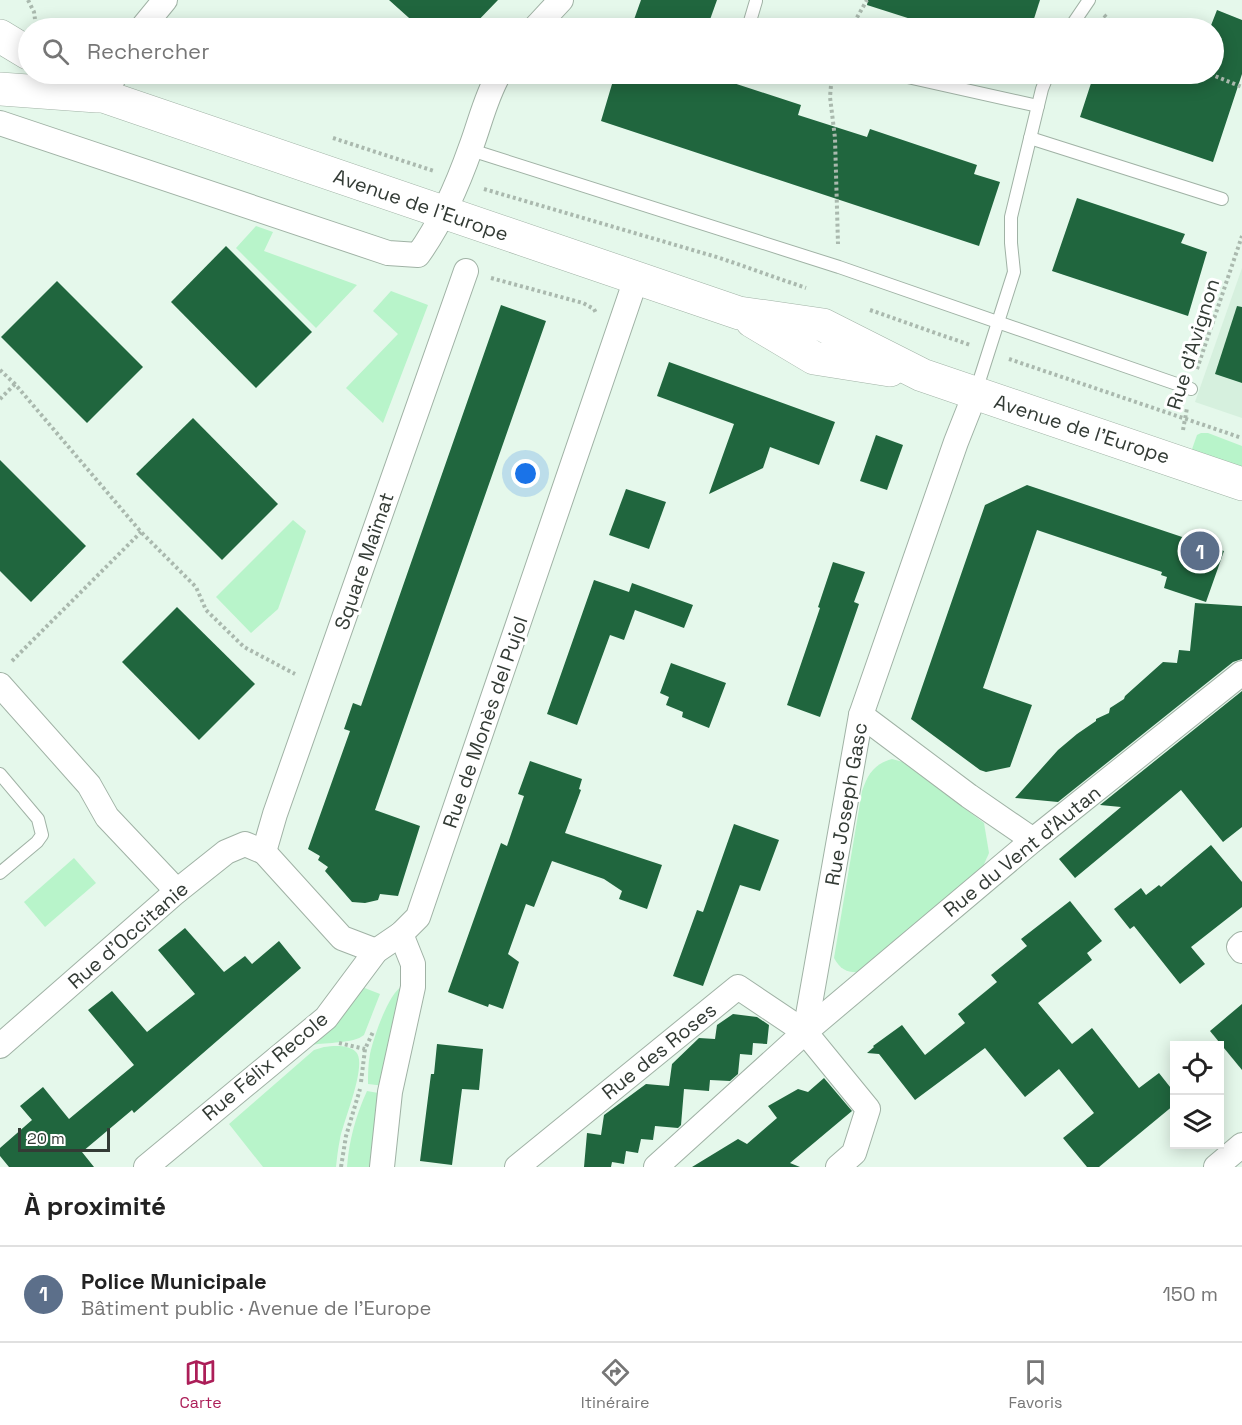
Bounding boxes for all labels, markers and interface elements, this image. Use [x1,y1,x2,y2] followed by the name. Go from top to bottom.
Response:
[18,18,1224,84] search box
[39,35,72,68] icon: search
[87,37,209,65] text: Rechercher
[330,163,512,247] street label: Avenue de l'Europe
[1161,275,1225,413] street label: Rue d'Avignon
[991,388,1173,470] street label: Avenue de l'Europe
[511,459,540,488] your location
[328,489,400,633] street label: Square Maïmat
[1180,528,1220,574] pin: 1
[437,613,533,831] street label: Rue de Monès del Pujol
[819,720,873,888] street label: Rue Joseph Gasc
[938,779,1106,923] street label: Rue du Vent d'Autan
[62,876,194,994] street label: Rue d'Occitanie
[596,997,722,1105] street label: Rue des Roses
[197,1006,333,1126] street label: Rue Félix Recole
[1170,1041,1224,1149] map controls
[1170,1041,1224,1095] button: locate
[1170,1095,1224,1149] button: layers
[18,1125,110,1152] scale bar
[27,1128,65,1149] text: 20 m
[24,1189,166,1223] text: À proximité
[81,1267,267,1295] text: Police Municipale
[39,1281,48,1307] text: 1
[1163,1281,1218,1307] text: 150 m
[81,1295,431,1321] text: Bâtiment public · Avenue de l'Europe
[180,1356,222,1413] tab: Carte
[581,1356,649,1413] tab: Itinéraire
[1009,1356,1062,1413] tab: Favoris

